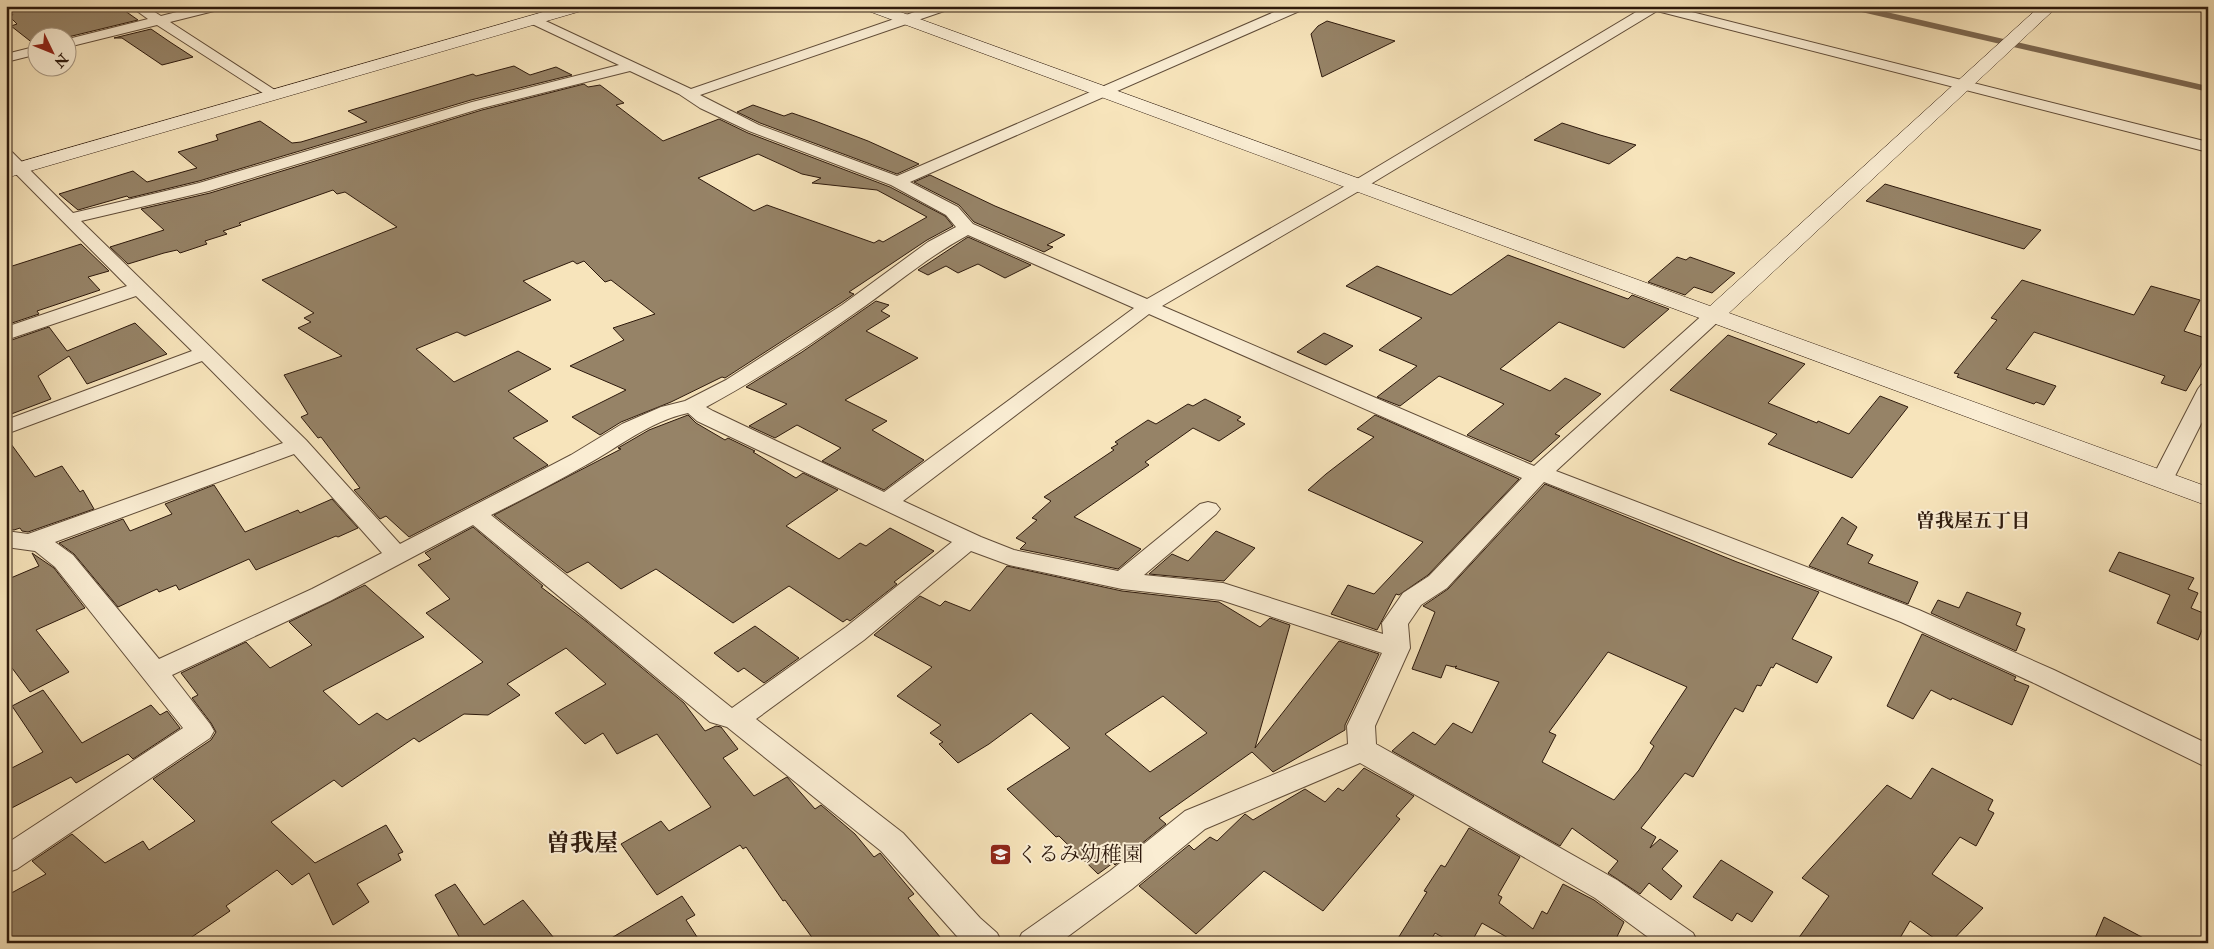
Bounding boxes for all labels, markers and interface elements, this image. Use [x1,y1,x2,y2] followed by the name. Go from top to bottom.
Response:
[28,28,78,78] north arrow
[50,49,72,71] text: N
[1916,509,2030,533] district label: 曽我屋五丁目
[546,828,618,859] district label: 曽我屋
[1017,841,1143,868] place label: くるみ幼稚園
[989,842,1013,866] school or university icon: くるみ幼稚園

